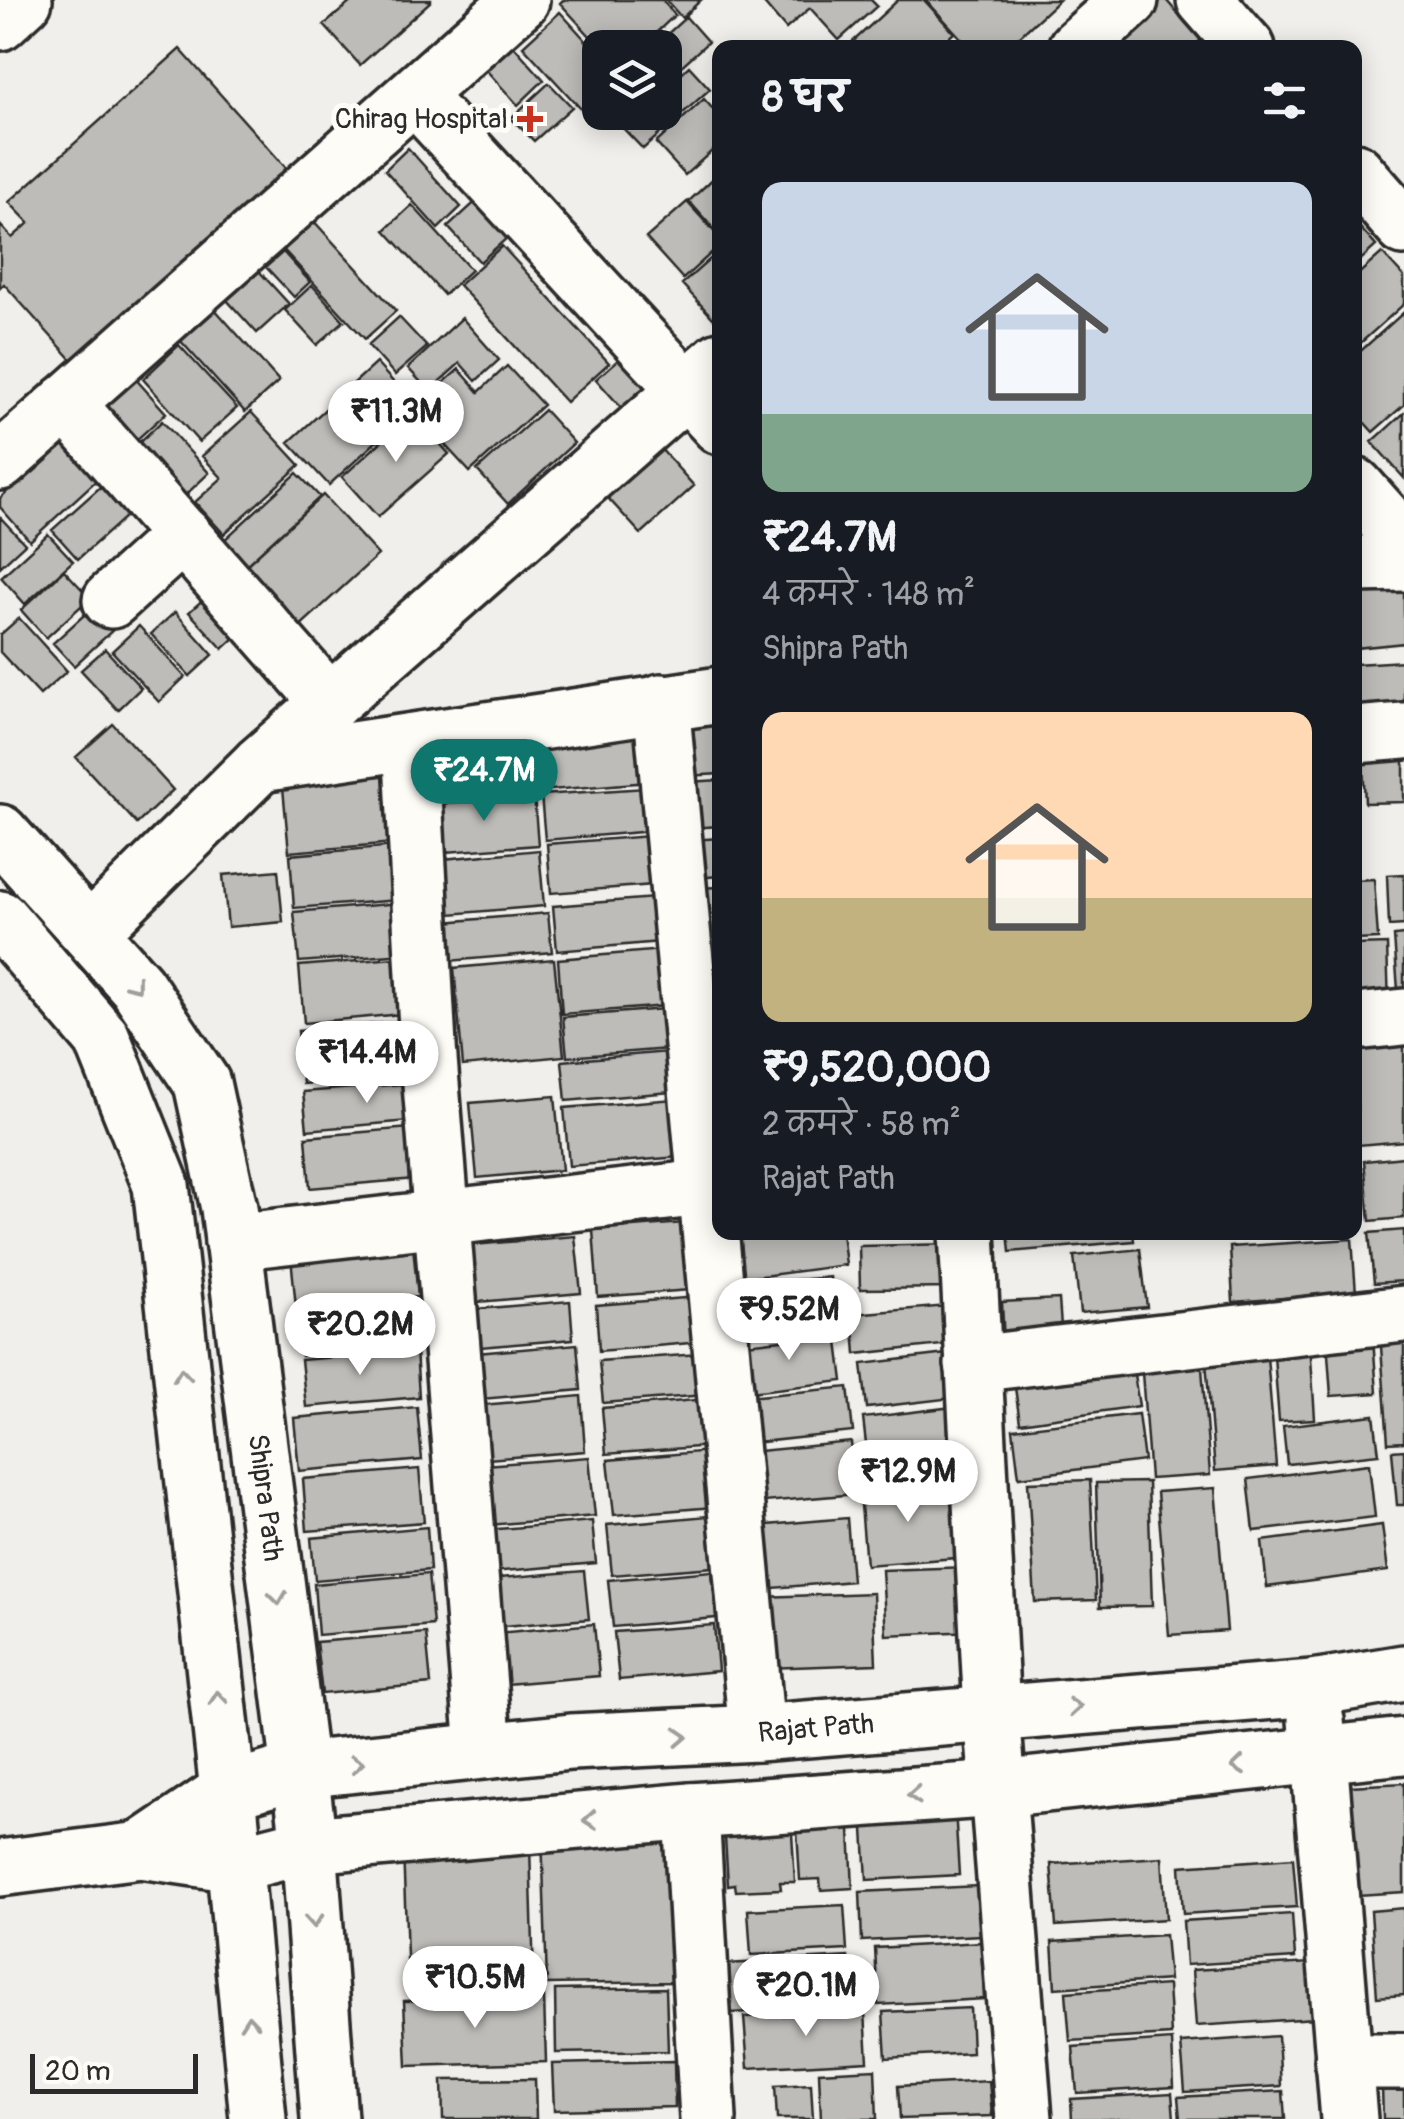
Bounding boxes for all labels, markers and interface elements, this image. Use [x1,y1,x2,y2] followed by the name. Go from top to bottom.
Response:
[582,30,682,130] map controls
[582,30,682,130] button: layers
[762,72,848,124] text: 8 घर
[1257,73,1312,128] icon: filters
[335,102,508,137] place label: Chirag Hospital
[517,106,543,132] marker: Chirag Hospital
[947,247,1127,427] icon: home
[315,380,477,465] pin: ₹11.3M
[350,392,442,432] text: ₹11.3M
[762,512,897,564] text: ₹24.7M
[762,575,975,615] text: 4 कमरे · 148 m²
[762,629,908,669] text: Shipra Path
[403,739,565,824] pin: ₹24.7M
[433,751,535,791] text: ₹24.7M
[947,777,1127,957] icon: home
[123,973,140,991] one-way arrow
[286,1021,448,1106] pin: ₹14.4M
[318,1033,416,1073] text: ₹14.4M
[762,1042,991,1094] text: ₹9,520,000
[762,1105,961,1145] text: 2 कमरे · 58 m²
[762,1159,895,1199] text: Rajat Path
[708,1278,870,1363] pin: ₹9.52M
[739,1290,839,1330] text: ₹9.52M
[279,1293,441,1378] pin: ₹20.2M
[307,1305,413,1345] text: ₹20.2M
[172,1367,193,1383] one-way arrow
[240,1432,291,1563] street label: Shipra Path
[827,1440,989,1525] pin: ₹12.9M
[860,1452,956,1492] text: ₹12.9M
[267,1590,288,1606] one-way arrow
[208,1690,229,1706] one-way arrow
[1067,1696,1083,1718] one-way arrow
[757,1706,875,1750] street label: Rajat Path
[673,1727,689,1748] one-way arrow
[349,1754,365,1775] one-way arrow
[1229,1754,1245,1776] one-way arrow
[906,1784,922,1805] one-way arrow
[582,1809,598,1831] one-way arrow
[303,1913,325,1929] one-way arrow
[394,1946,556,2031] pin: ₹10.5M
[725,1954,887,2039] pin: ₹20.1M
[425,1958,525,1998] text: ₹10.5M
[755,1966,857,2006] text: ₹20.1M
[239,2013,261,2029] one-way arrow
[30,2049,198,2094] scale bar
[45,2054,111,2089] text: 20 m

